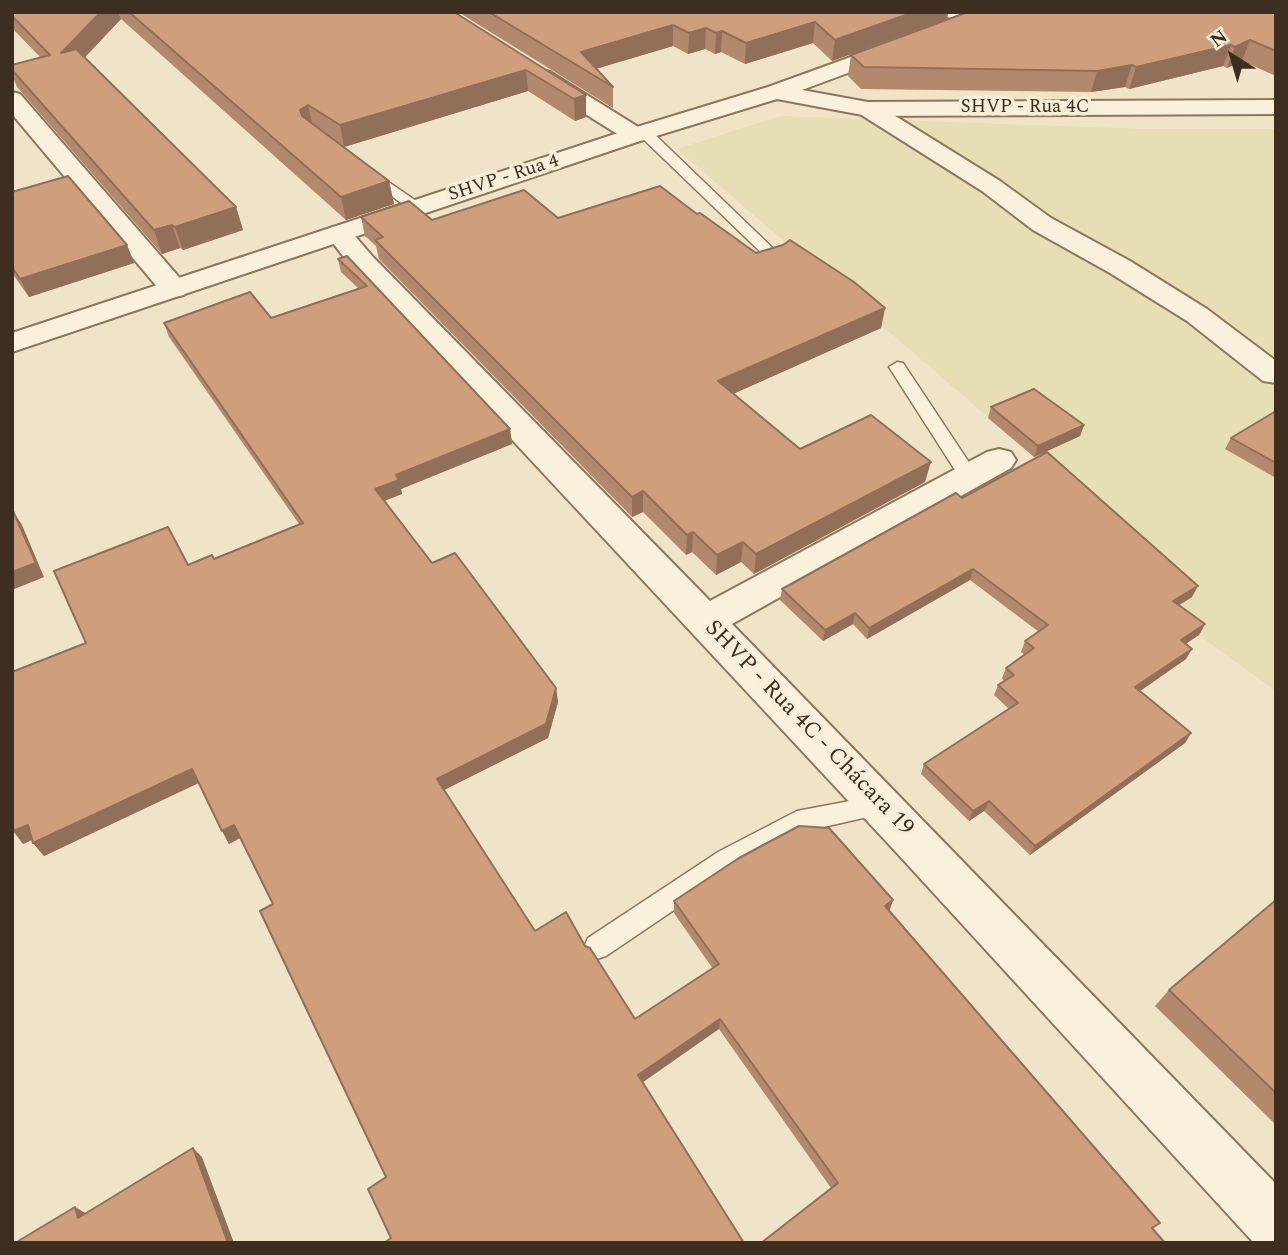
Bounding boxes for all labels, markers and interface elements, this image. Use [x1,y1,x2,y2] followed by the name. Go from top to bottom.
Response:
[1197,21,1267,91] north arrow
[1204,23,1234,55] text: N
[961,97,1089,119] street label: SHVP - Rua 4C
[446,150,562,208] street label: SHVP - Rua 4
[698,615,918,843] street label: SHVP - Rua 4C - Chácara 19

